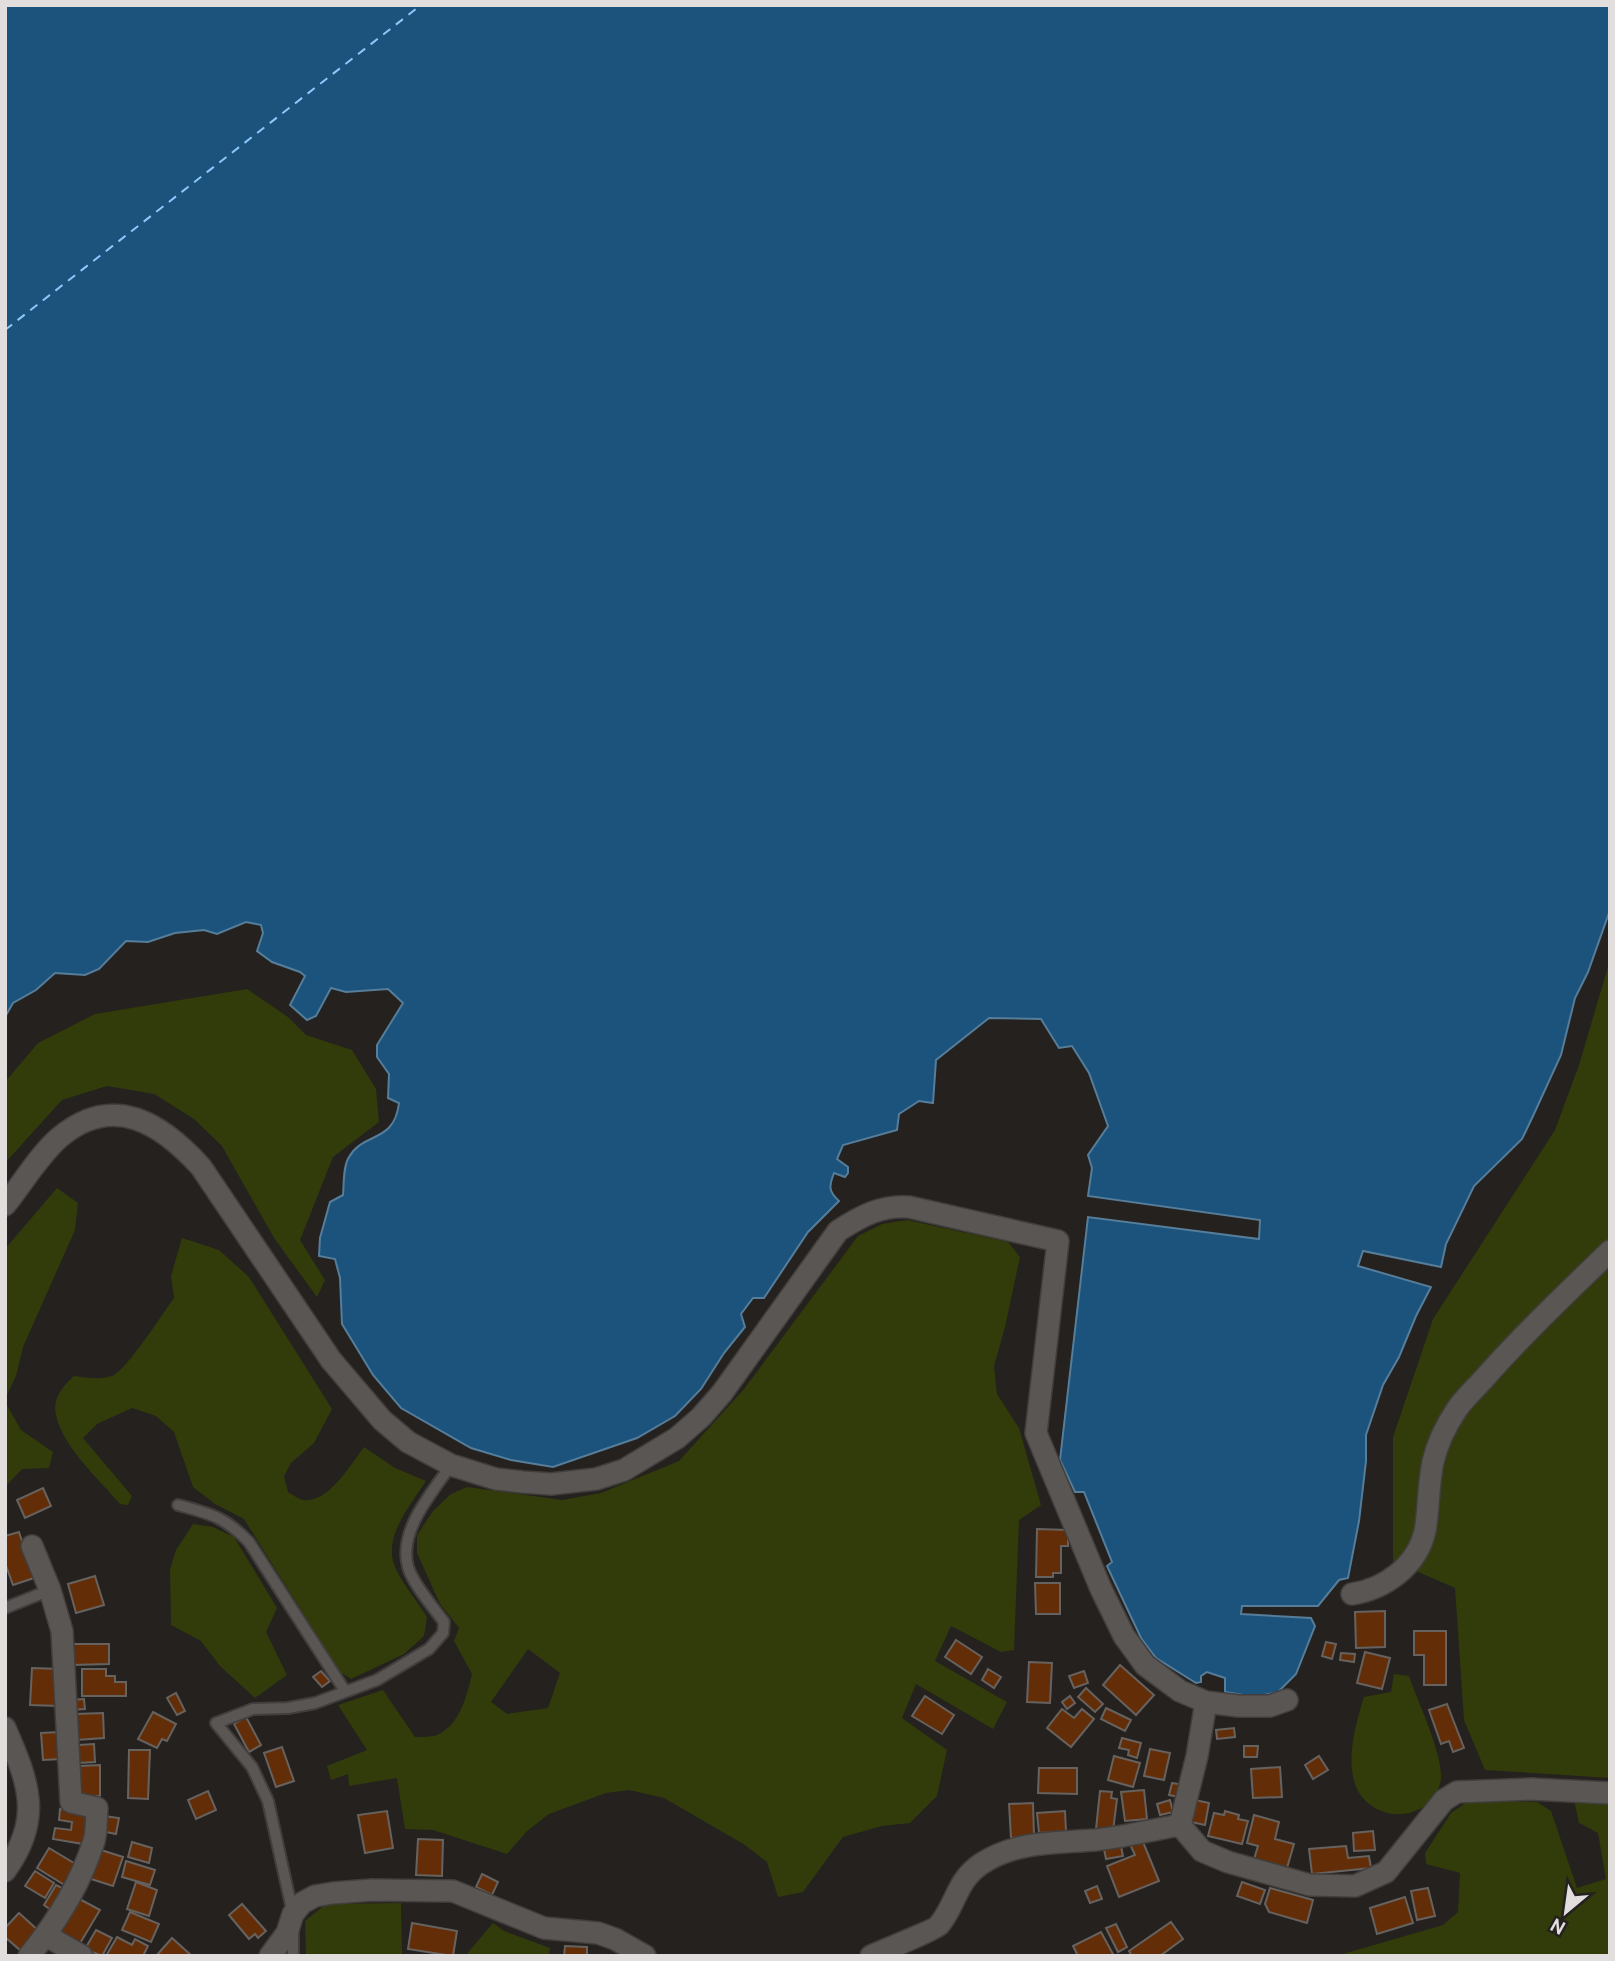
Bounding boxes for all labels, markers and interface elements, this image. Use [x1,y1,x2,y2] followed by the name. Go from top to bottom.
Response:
[1531,1877,1601,1947] north arrow
[1547,1911,1571,1939] text: N

